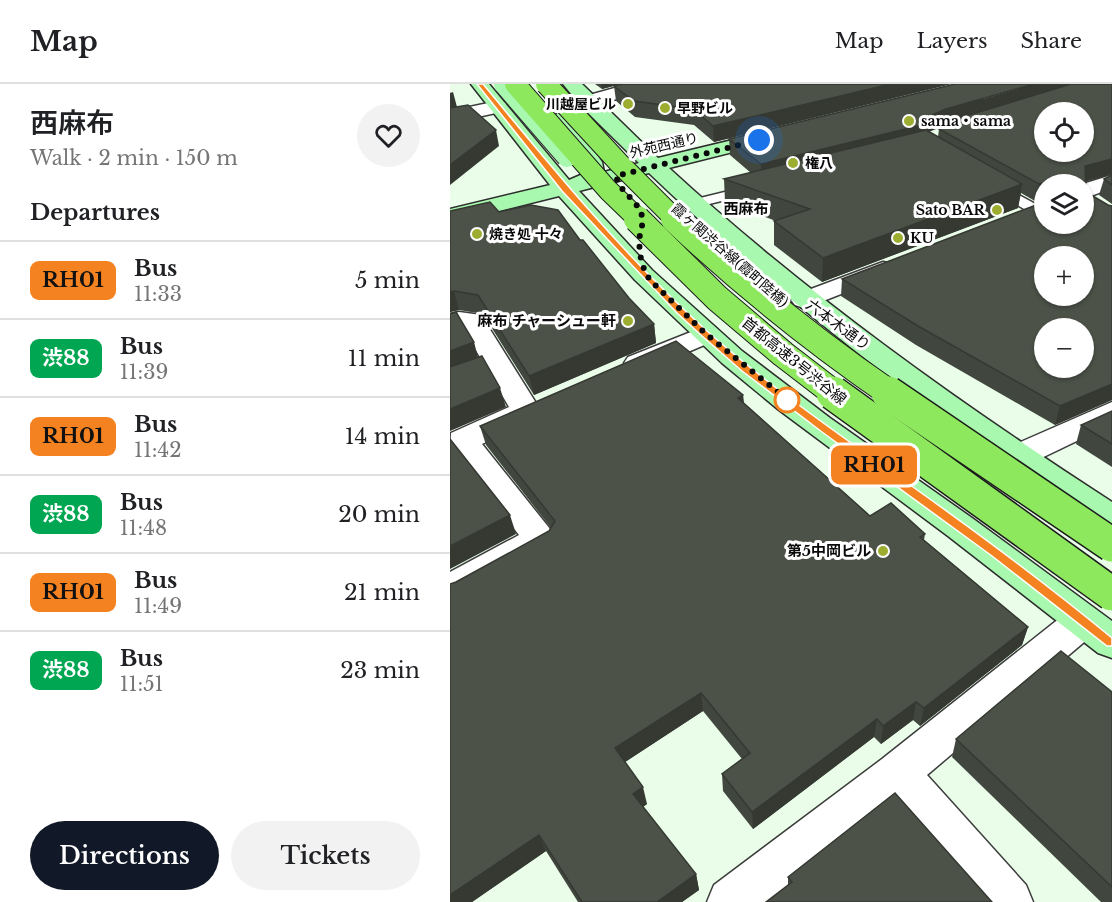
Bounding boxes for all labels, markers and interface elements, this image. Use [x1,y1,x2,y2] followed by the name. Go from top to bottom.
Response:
[30,24,98,59] text: Map
[835,28,884,54] text: Map
[917,28,988,54] text: Layers
[1021,28,1082,54] text: Share
[546,95,616,113] place label: 川越屋ビル
[621,97,635,111] marker: 川越屋ビル
[677,99,733,117] place label: 早野ビル
[658,101,672,115] marker: 早野ビル
[1034,102,1094,378] map controls
[1034,102,1094,162] button: locate
[357,104,420,167] button: heart
[30,106,114,141] text: 西麻布
[921,112,1011,130] place label: sama・sama
[902,114,916,128] marker: sama・sama
[744,125,774,155] your location
[628,128,700,162] street label: 外苑西通り
[30,146,238,170] text: Walk · 2 min · 150 m
[805,154,833,172] place label: 権八
[786,156,800,170] marker: 権八
[1034,174,1094,234] button: layers
[30,199,160,226] text: Departures
[668,199,792,311] street label: 霞ヶ関渋谷線(霞町陸橋)
[723,199,769,218] district label: 西麻布
[916,201,986,219] place label: Sato BAR
[990,203,1004,217] marker: Sato BAR
[489,225,563,243] place label: 焼き処 十々
[470,227,484,241] marker: 焼き処 十々
[910,229,935,247] place label: KU
[891,231,905,245] marker: KU
[1034,246,1094,306] button: +
[134,255,177,282] text: Bus
[42,267,104,293] text: RH01
[355,267,420,294] text: 5 min
[134,282,182,306] text: 11:33
[802,295,874,354] street label: 六本木通り
[477,311,616,330] place label: 麻布 チャーシュー軒
[738,313,851,409] street label: 首都高速3号渋谷線
[621,314,635,328] marker: 麻布 チャーシュー軒
[1034,318,1094,378] button: −
[120,333,163,360] text: Bus
[42,345,90,371] text: 渋88
[348,345,420,372] text: 11 min
[120,360,168,384] text: 11:39
[774,387,800,413] unlabelled marker
[134,411,177,438] text: Bus
[42,423,104,449] text: RH01
[345,423,420,450] text: 14 min
[134,438,182,462] text: 11:42
[832,446,916,484] line badge: RH01
[843,452,905,478] text: RH01
[120,489,163,516] text: Bus
[42,501,90,527] text: 渋88
[338,501,420,528] text: 20 min
[120,516,167,540] text: 11:48
[787,541,871,560] place label: 第5中岡ビル
[876,544,890,558] marker: 第5中岡ビル
[134,567,177,594] text: Bus
[42,579,104,605] text: RH01
[344,579,420,606] text: 21 min
[134,594,182,618] text: 11:49
[120,645,163,672] text: Bus
[42,657,90,683] text: 渋88
[340,657,420,684] text: 23 min
[120,672,164,696] text: 11:51
[30,821,219,890] button: Directions
[231,821,420,890] button: Tickets

